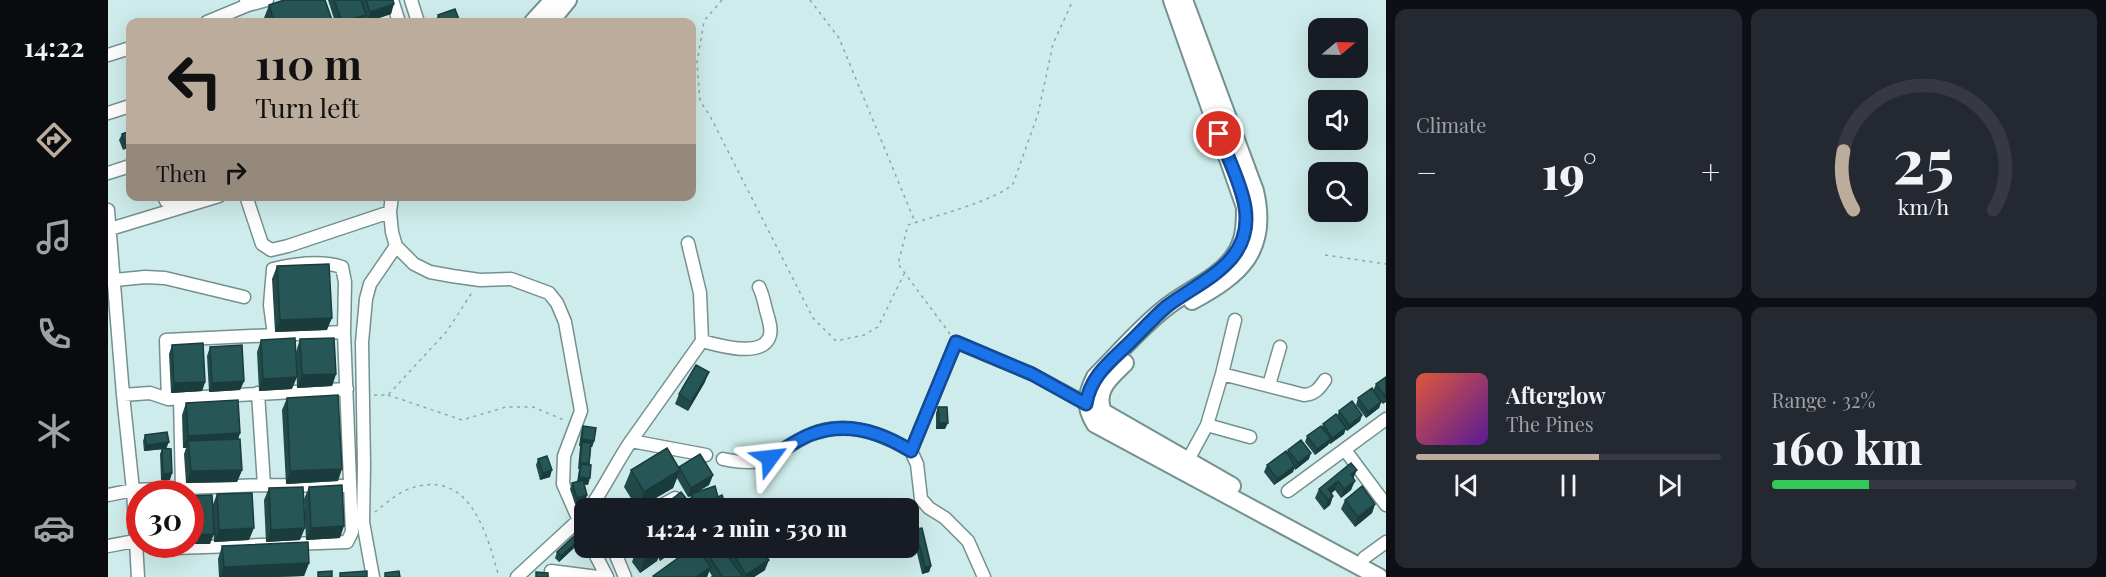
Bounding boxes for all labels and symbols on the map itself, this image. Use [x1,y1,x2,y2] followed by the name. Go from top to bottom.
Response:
[1308,18,1368,78] north arrow
[1193,108,1244,159] pin
[738,426,802,490] position arrow
[126,480,204,558] speed limit sign: 30

